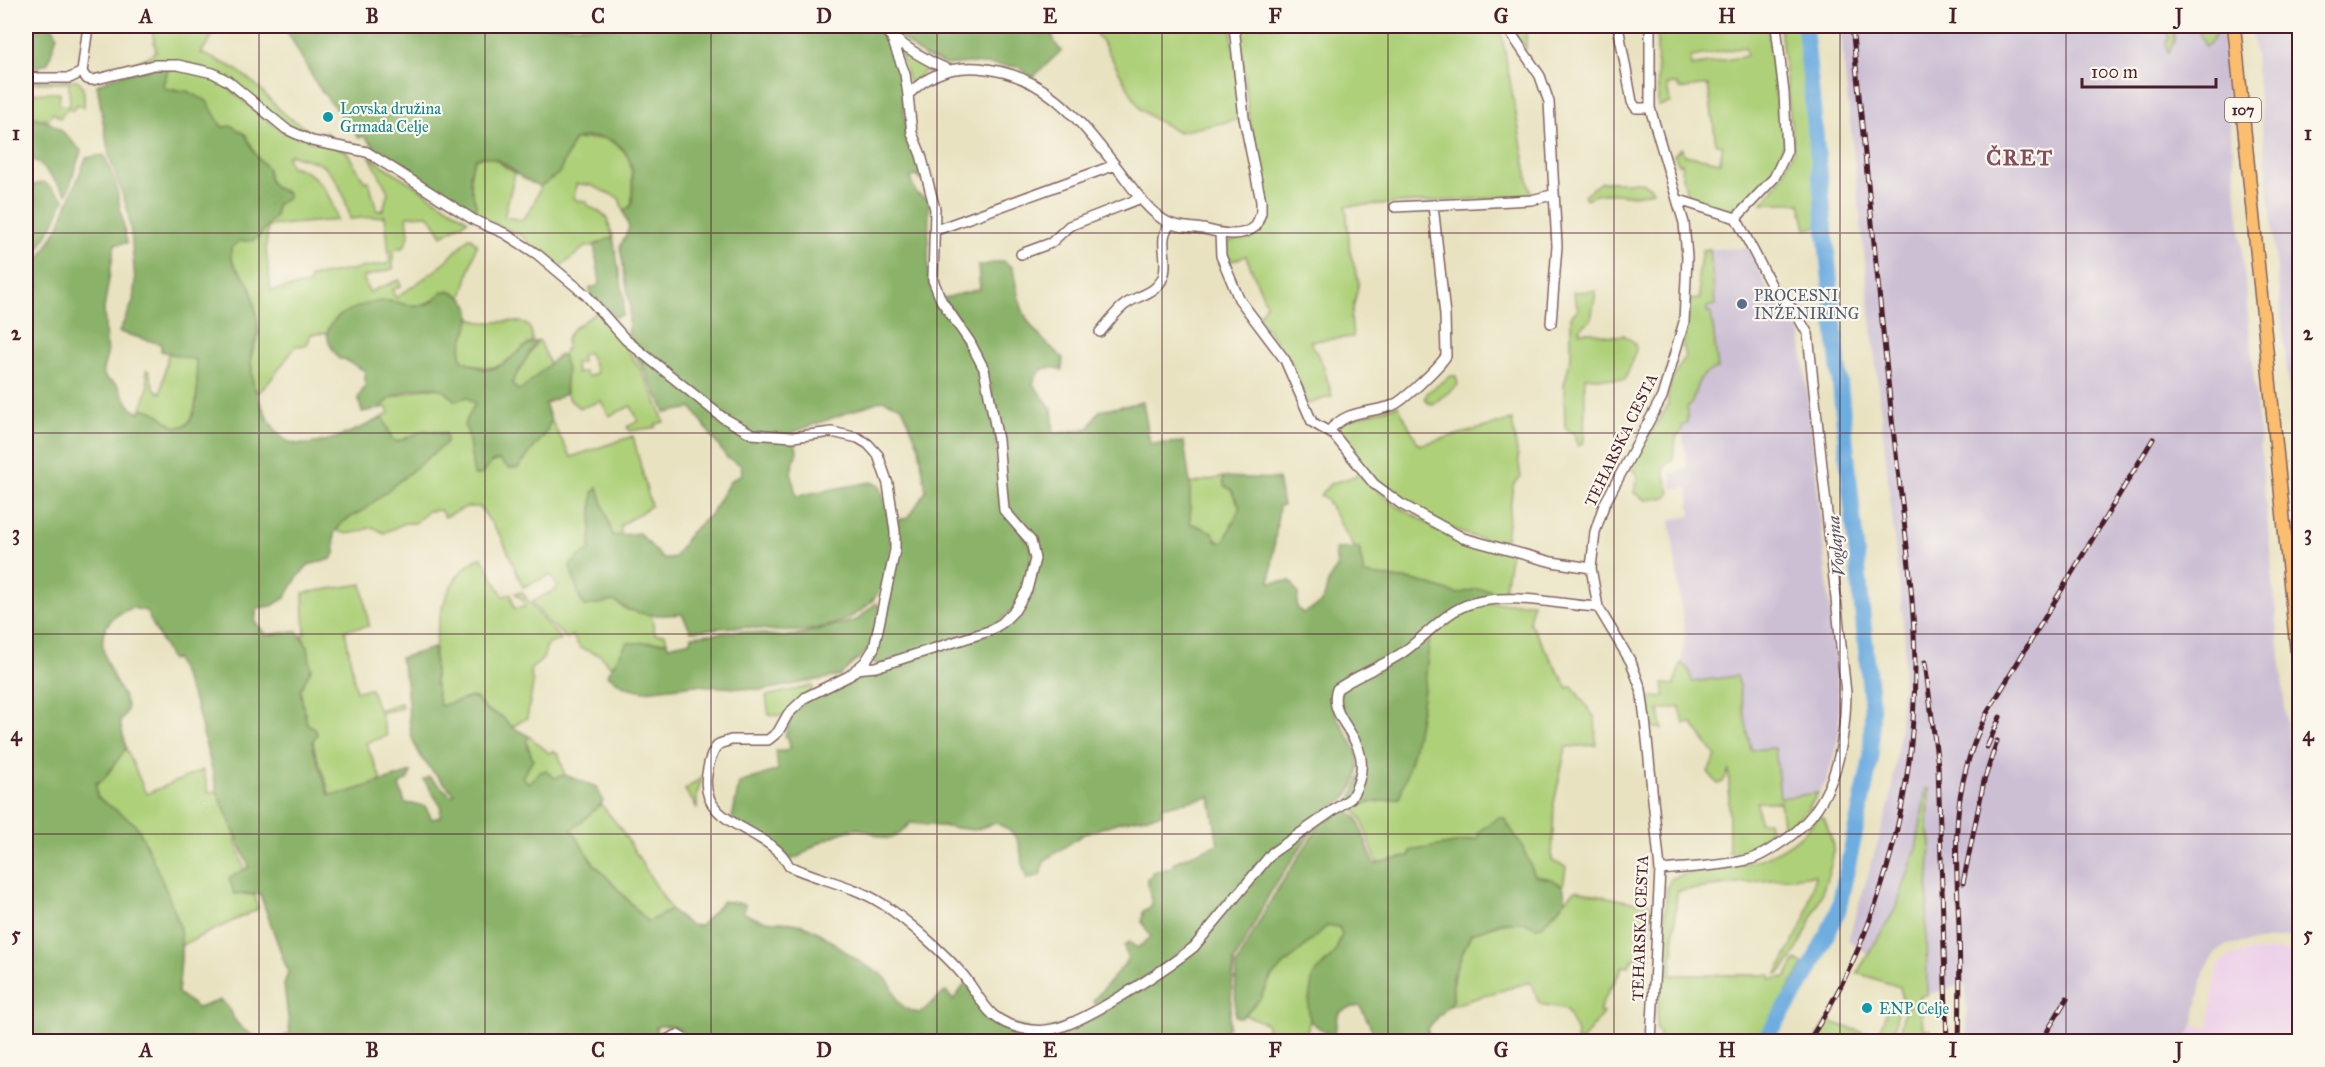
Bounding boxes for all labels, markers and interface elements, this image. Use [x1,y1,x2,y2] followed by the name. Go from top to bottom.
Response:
[137,4,153,28] text: A
[365,4,379,28] text: B
[591,4,605,28] text: C
[816,4,832,28] text: D
[1043,4,1058,28] text: E
[1268,4,1282,28] text: F
[1494,4,1509,28] text: G
[1718,4,1736,28] text: H
[1949,4,1958,28] text: I
[2172,4,2184,30] text: J
[2082,51,2216,89] scale bar
[2091,61,2138,83] text: 100 m
[2225,98,2261,122] road number: 107
[340,99,441,136] place label: Lovska družina Grmada Celje
[321,110,335,124] marker: Lovska družina Grmada Celje
[12,121,20,145] text: 1
[2304,121,2312,145] text: 1
[1986,144,2054,171] district label: ČRET
[1754,286,1860,323] place label: PROCESNI INŽENIRING
[1735,297,1749,311] marker: PROCESNI INŽENIRING
[11,321,22,345] text: 2
[2303,321,2314,345] text: 2
[1580,370,1662,510] street label: TEHARSKA CESTA
[1822,514,1850,578] water label: Voglajna
[12,521,20,546] text: 3
[2304,521,2312,546] text: 3
[10,722,22,747] text: 4
[2302,722,2314,747] text: 4
[1628,854,1652,1001] street label: TEHARSKA CESTA
[11,922,21,946] text: 5
[2303,922,2313,946] text: 5
[1879,999,1949,1018] place label: ENP Celje
[1860,1001,1874,1015] marker: ENP Celje
[137,1038,153,1062] text: A
[365,1038,379,1062] text: B
[591,1038,605,1062] text: C
[816,1038,832,1062] text: D
[1043,1038,1058,1062] text: E
[1268,1038,1282,1062] text: F
[1494,1038,1509,1062] text: G
[1718,1038,1736,1062] text: H
[1949,1038,1958,1062] text: I
[2172,1038,2184,1064] text: J

